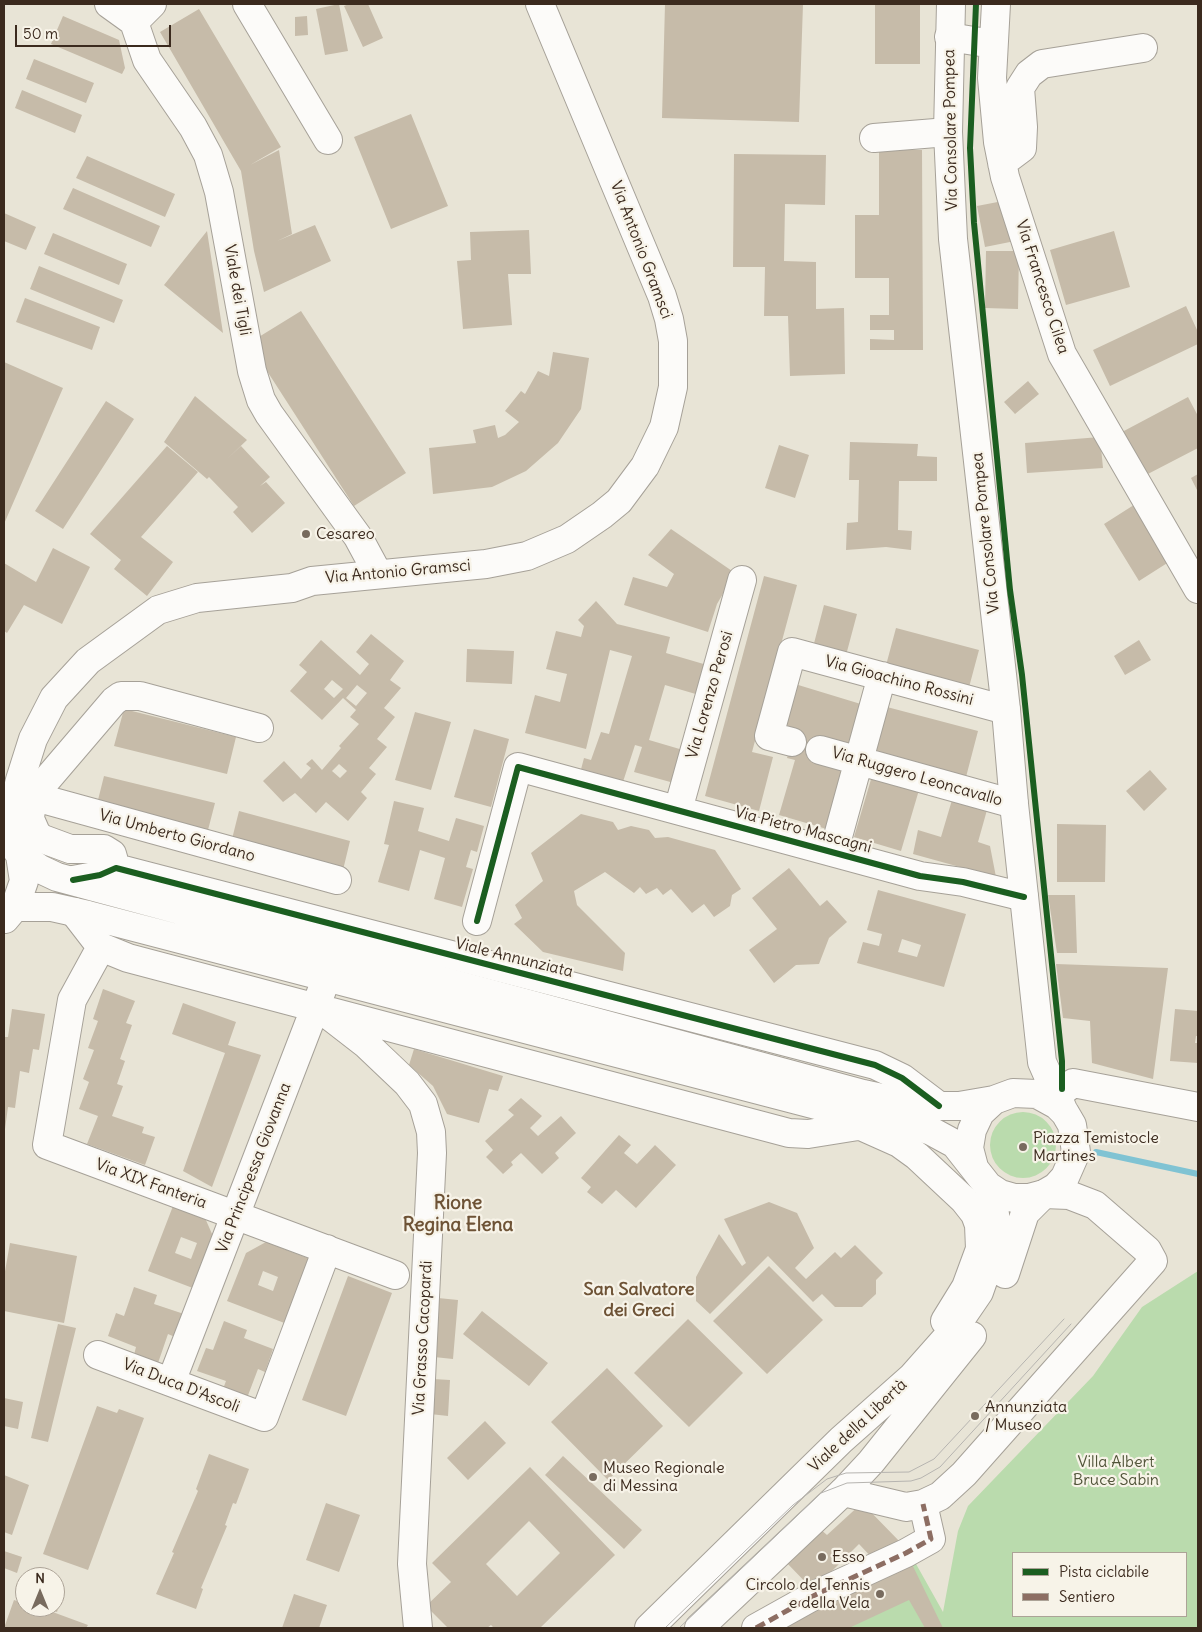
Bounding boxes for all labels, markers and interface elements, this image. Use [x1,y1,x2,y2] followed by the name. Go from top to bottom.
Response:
[18,15,174,47] scale bar
[23,24,58,43] text: 50 m
[940,49,962,211] street label: Via Consolare Pompea
[606,178,676,322] street label: Via Antonio Gramsci
[1011,218,1073,356] street label: Via Francesco Cilea
[220,243,254,337] street label: Viale dei Tigli
[968,452,1004,614] street label: Via Consolare Pompea
[316,524,375,544] place label: Cesareo
[300,528,312,540] marker: Cesareo
[324,556,472,588] street label: Via Antonio Gramsci
[683,629,737,761] street label: Via Lorenzo Perosi
[823,652,975,710] street label: Via Gioachino Rossini
[829,743,1005,811] street label: Via Ruggero Leoncavallo
[732,802,874,858] street label: Via Pietro Mascagni
[97,806,257,866] street label: Via Umberto Giordano
[453,934,575,982] street label: Viale Annunziata
[213,1080,295,1256] street label: Via Principessa Giovanna
[1033,1128,1159,1166] place label: Piazza Temistocle Martines
[1017,1141,1029,1153] marker: Piazza Temistocle Martines
[93,1155,209,1213] street label: Via XIX Fanteria
[403,1193,513,1237] district label: Rione Regina Elena
[409,1260,437,1416] street label: Via Grasso Cacopardi
[584,1279,694,1322] district label: San Salvatore dei Greci
[120,1355,242,1417] street label: Via Duca D'Ascoli
[805,1375,911,1477] street label: Viale della Libertà
[985,1397,1067,1435] place label: Annunziata / Museo
[969,1410,981,1422] marker: Annunziata / Museo
[1073,1452,1159,1490] park label: Villa Albert Bruce Sabin
[603,1458,725,1496] place label: Museo Regionale di Messina
[587,1471,599,1483] marker: Museo Regionale di Messina
[832,1547,865,1567] place label: Esso
[816,1551,828,1563] marker: Esso
[1012,1552,1187,1617] legend
[1059,1562,1149,1581] text: Pista ciclabile
[15,1567,65,1617] north arrow
[35,1569,45,1587] text: N
[746,1575,870,1613] place label: Circolo del Tennis e della Vela
[1059,1587,1115,1606] text: Sentiero
[874,1588,886,1600] marker: Circolo del Tennis e della Vela

